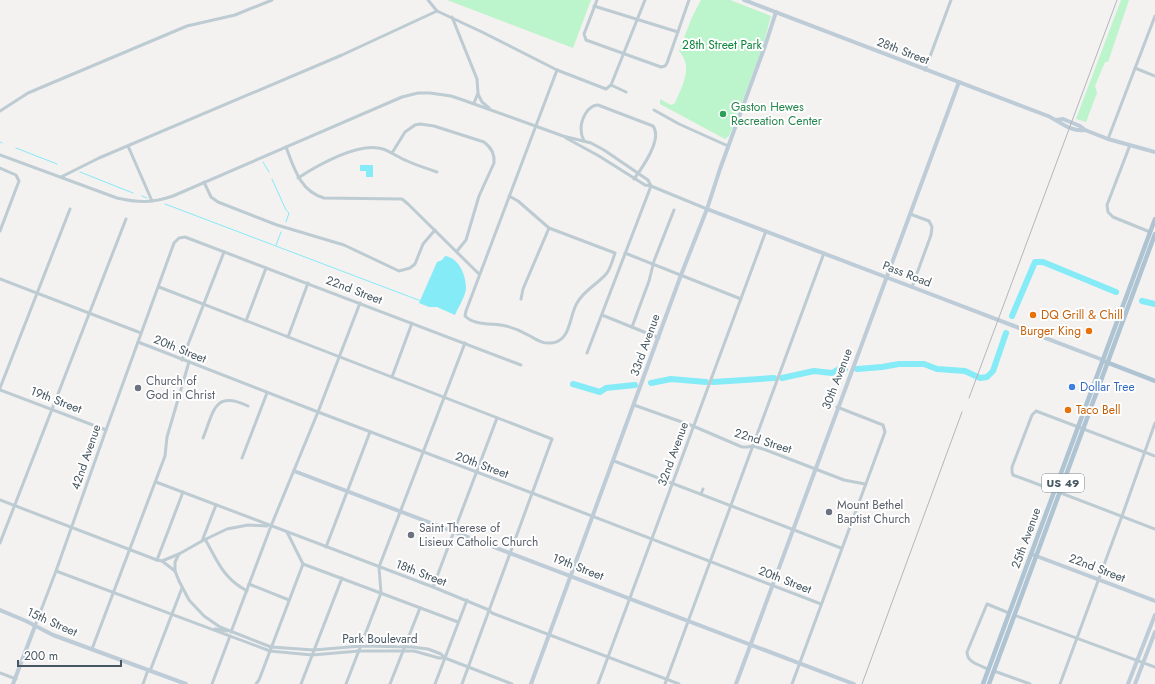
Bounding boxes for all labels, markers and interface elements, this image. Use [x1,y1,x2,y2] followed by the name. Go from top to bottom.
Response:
[874,33,932,69] street label: 28th Street
[682,36,763,54] park label: 28th Street Park
[731,98,823,130] place label: Gaston Hewes Recreation Center
[718,109,728,119] marker: Gaston Hewes Recreation Center
[880,256,934,292] street label: Pass Road
[323,271,385,309] street label: 22nd Street
[1041,306,1123,324] place label: DQ Grill & Chill
[1028,310,1038,320] marker: DQ Grill & Chill
[625,311,665,379] street label: 33rd Avenue
[1020,322,1081,340] place label: Burger King
[1084,326,1094,336] marker: Burger King
[151,330,209,368] street label: 20th Street
[817,346,857,412] street label: 30th Avenue
[146,372,215,404] place label: Church of God in Christ
[1080,378,1135,396] place label: Dollar Tree
[28,382,84,418] street label: 19th Street
[1067,382,1077,392] marker: Dollar Tree
[133,383,143,393] marker: Church of God in Christ
[1076,401,1120,419] place label: Taco Bell
[1063,405,1073,415] marker: Taco Bell
[653,419,693,489] street label: 32nd Avenue
[66,422,106,492] street label: 42nd Avenue
[732,424,794,458] street label: 22nd Street
[453,447,511,483] street label: 20th Street
[1042,474,1084,492] road number: US 49
[837,496,910,528] place label: Mount Bethel Baptist Church
[1007,505,1045,571] street label: 25th Avenue
[824,507,834,517] marker: Mount Bethel Baptist Church
[419,519,538,551] place label: Saint Therese of Lisieux Catholic Church
[406,530,416,540] marker: Saint Therese of Lisieux Catholic Church
[550,549,606,585] street label: 19th Street
[1066,549,1128,587] street label: 22nd Street
[393,555,449,591] street label: 18th Street
[756,562,814,598] street label: 20th Street
[24,603,80,641] street label: 15th Street
[342,630,418,648] street label: Park Boulevard
[18,642,121,668] scale bar
[24,647,58,665] text: 200 m

